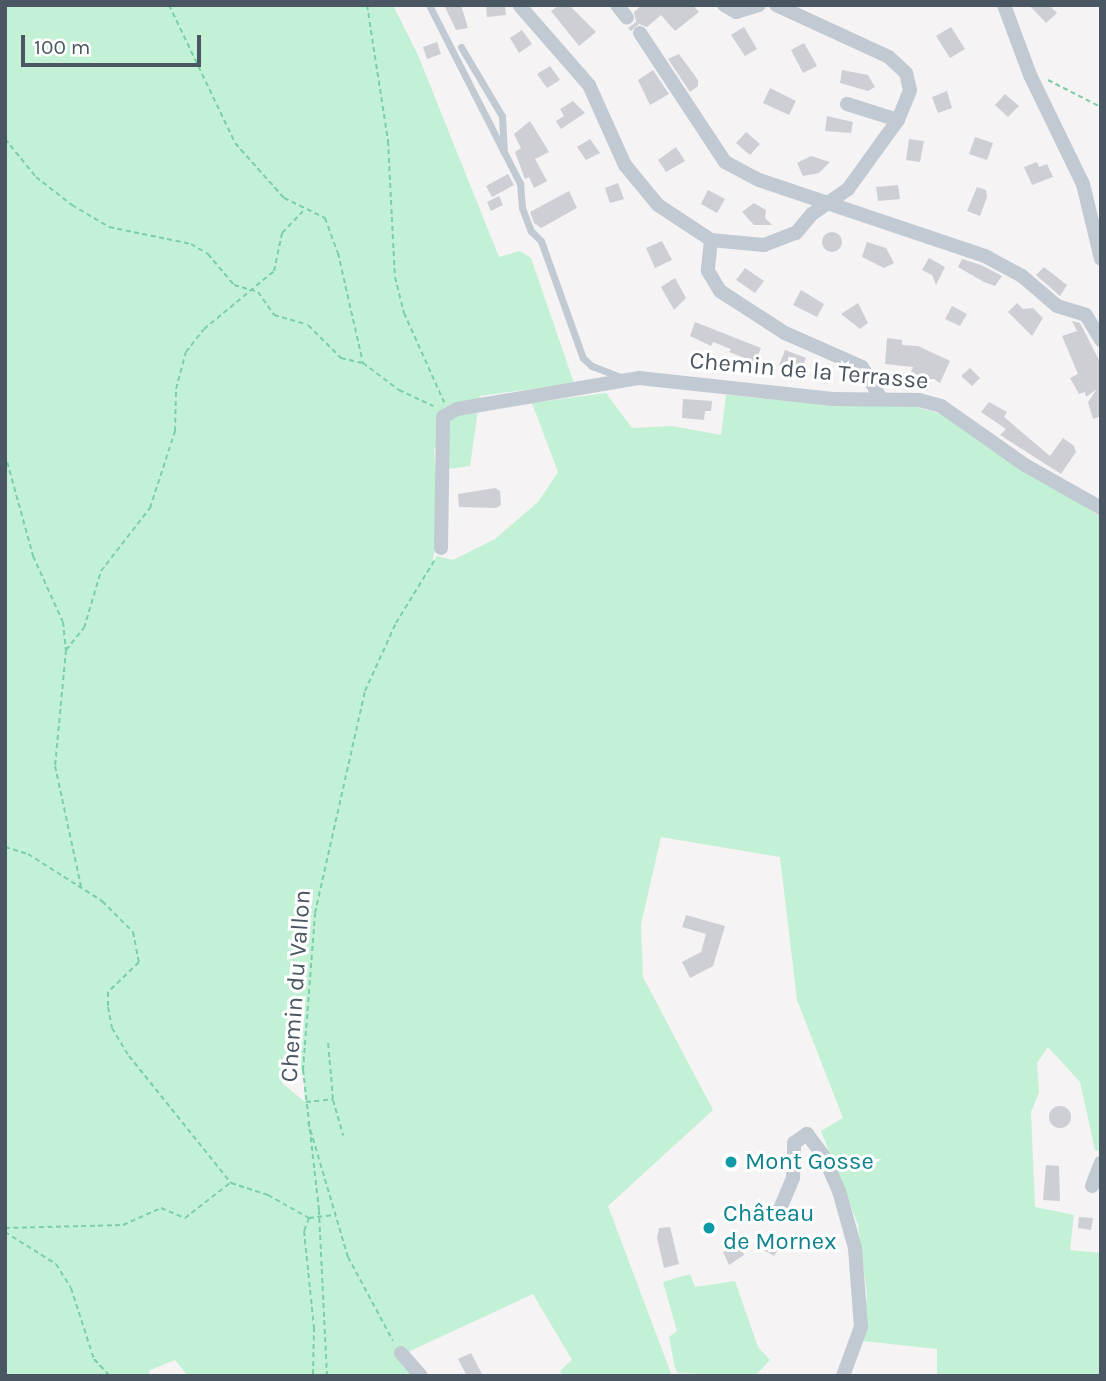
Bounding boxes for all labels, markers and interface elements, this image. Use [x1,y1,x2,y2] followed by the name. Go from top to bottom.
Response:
[24,21,205,65] scale bar
[34,35,91,59] text: 100 m
[688,346,930,396] street label: Chemin de la Terrasse
[275,889,317,1083] street label: Chemin du Vallon
[745,1148,874,1176] place label: Mont Gosse
[723,1154,739,1170] marker: Mont Gosse
[723,1200,836,1256] place label: Château de Mornex
[701,1220,717,1236] marker: Château de Mornex

